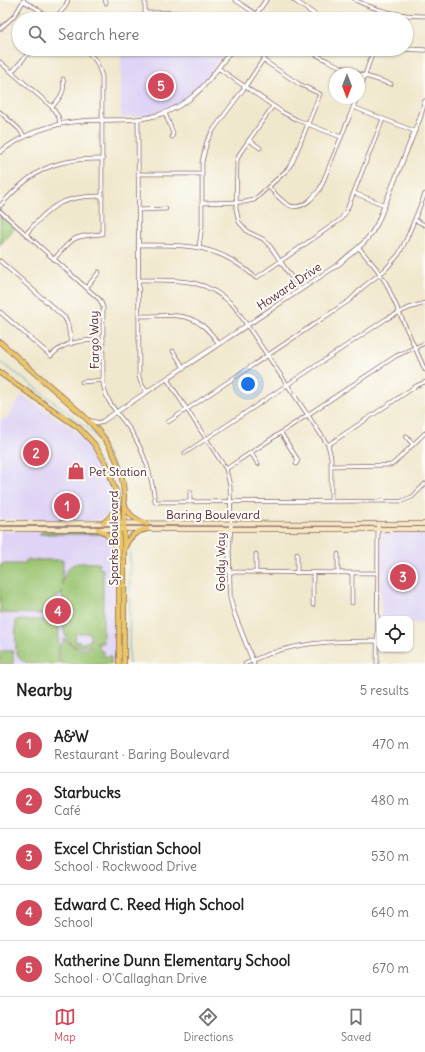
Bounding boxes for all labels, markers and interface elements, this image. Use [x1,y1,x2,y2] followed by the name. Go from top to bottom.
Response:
[12,12,413,56] search box
[26,23,48,45] icon: search
[58,25,139,44] text: Search here
[329,68,365,104] north arrow
[148,71,174,101] pin: 5
[254,259,324,313] street label: Howard Drive
[86,311,102,369] street label: Fargo Way
[238,374,258,394] your location
[23,438,49,468] pin: 2
[66,461,86,481] shop icon: Pet Station
[89,464,147,479] place label: Pet Station
[54,491,80,521] pin: 1
[106,491,121,585] street label: Sparks Boulevard
[166,507,260,522] street label: Baring Boulevard
[213,533,228,591] street label: Goldy Way
[390,562,416,592] pin: 3
[45,596,71,626] pin: 4
[377,616,413,652] map controls
[377,616,413,652] button: locate
[16,679,72,701] text: Nearby
[360,682,409,699] text: 5 results
[54,727,89,746] text: A&W
[26,736,32,753] text: 1
[372,736,409,753] text: 470 m
[54,746,230,763] text: Restaurant · Baring Boulevard
[54,783,121,802] text: Starbucks
[25,792,33,809] text: 2
[371,792,409,809] text: 480 m
[54,802,81,819] text: Café
[54,839,201,858] text: Excel Christian School
[25,848,33,865] text: 3
[371,848,409,865] text: 530 m
[54,858,197,875] text: School · Rockwood Drive
[54,895,244,914] text: Edward C. Reed High School
[25,904,33,921] text: 4
[371,904,409,921] text: 640 m
[54,914,93,931] text: School
[54,951,290,970] text: Katherine Dunn Elementary School
[25,960,33,977] text: 5
[372,960,409,977] text: 670 m
[54,970,207,987] text: School · O'Callaghan Drive
[54,1006,76,1044] tab: Map
[184,1006,233,1044] tab: Directions
[341,1006,371,1044] tab: Saved

